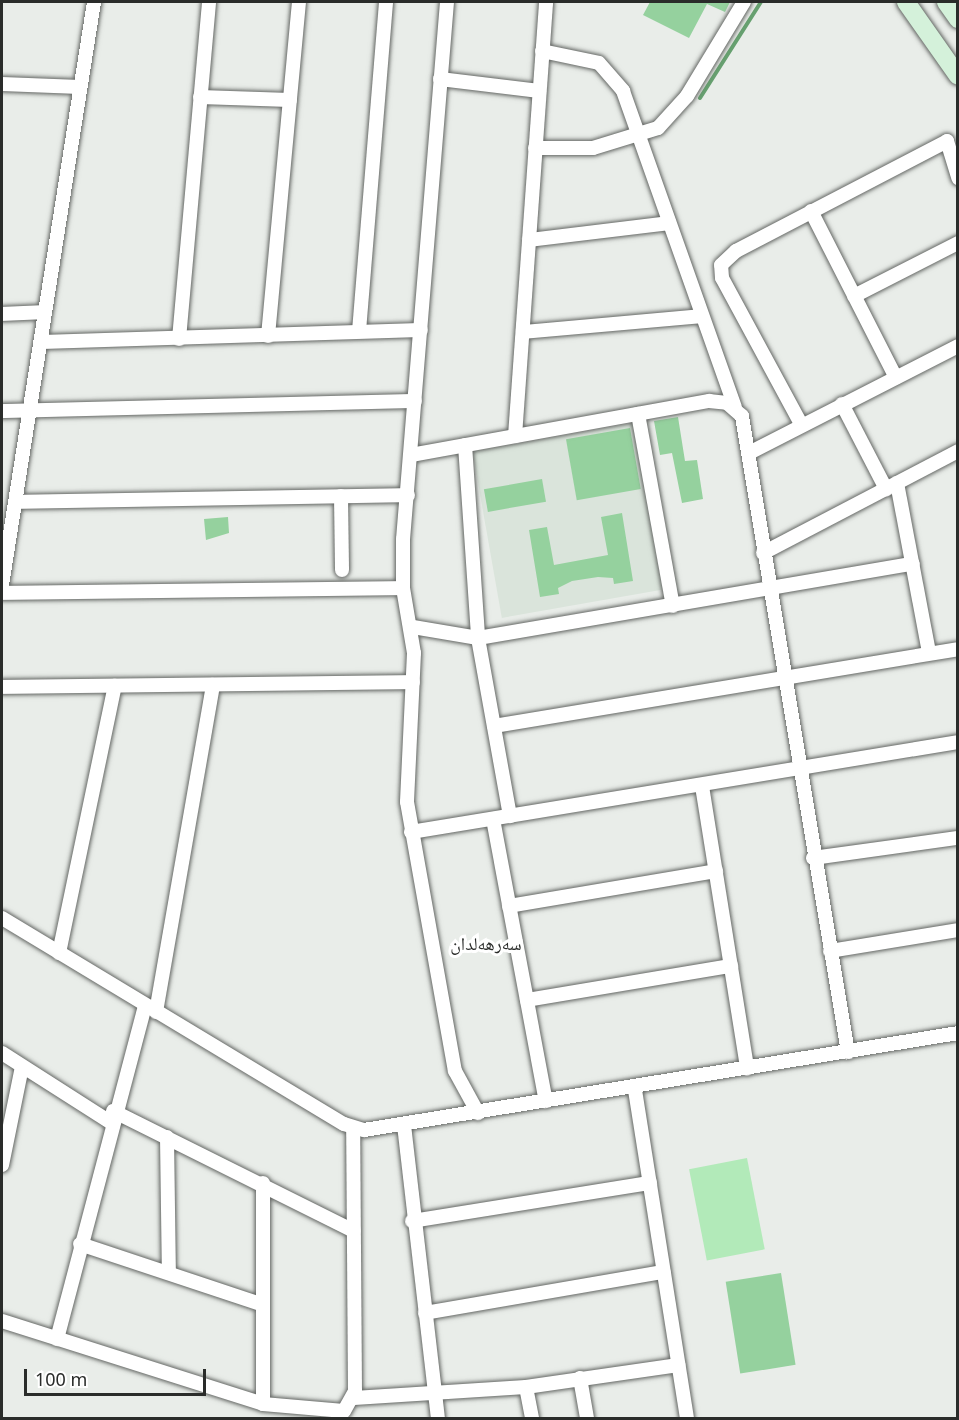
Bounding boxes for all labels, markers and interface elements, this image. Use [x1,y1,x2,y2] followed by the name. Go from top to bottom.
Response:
[450,932,522,954] district label: سەرهەلدان
[27,1357,208,1395] scale bar
[35,1367,87,1391] text: 100 m

